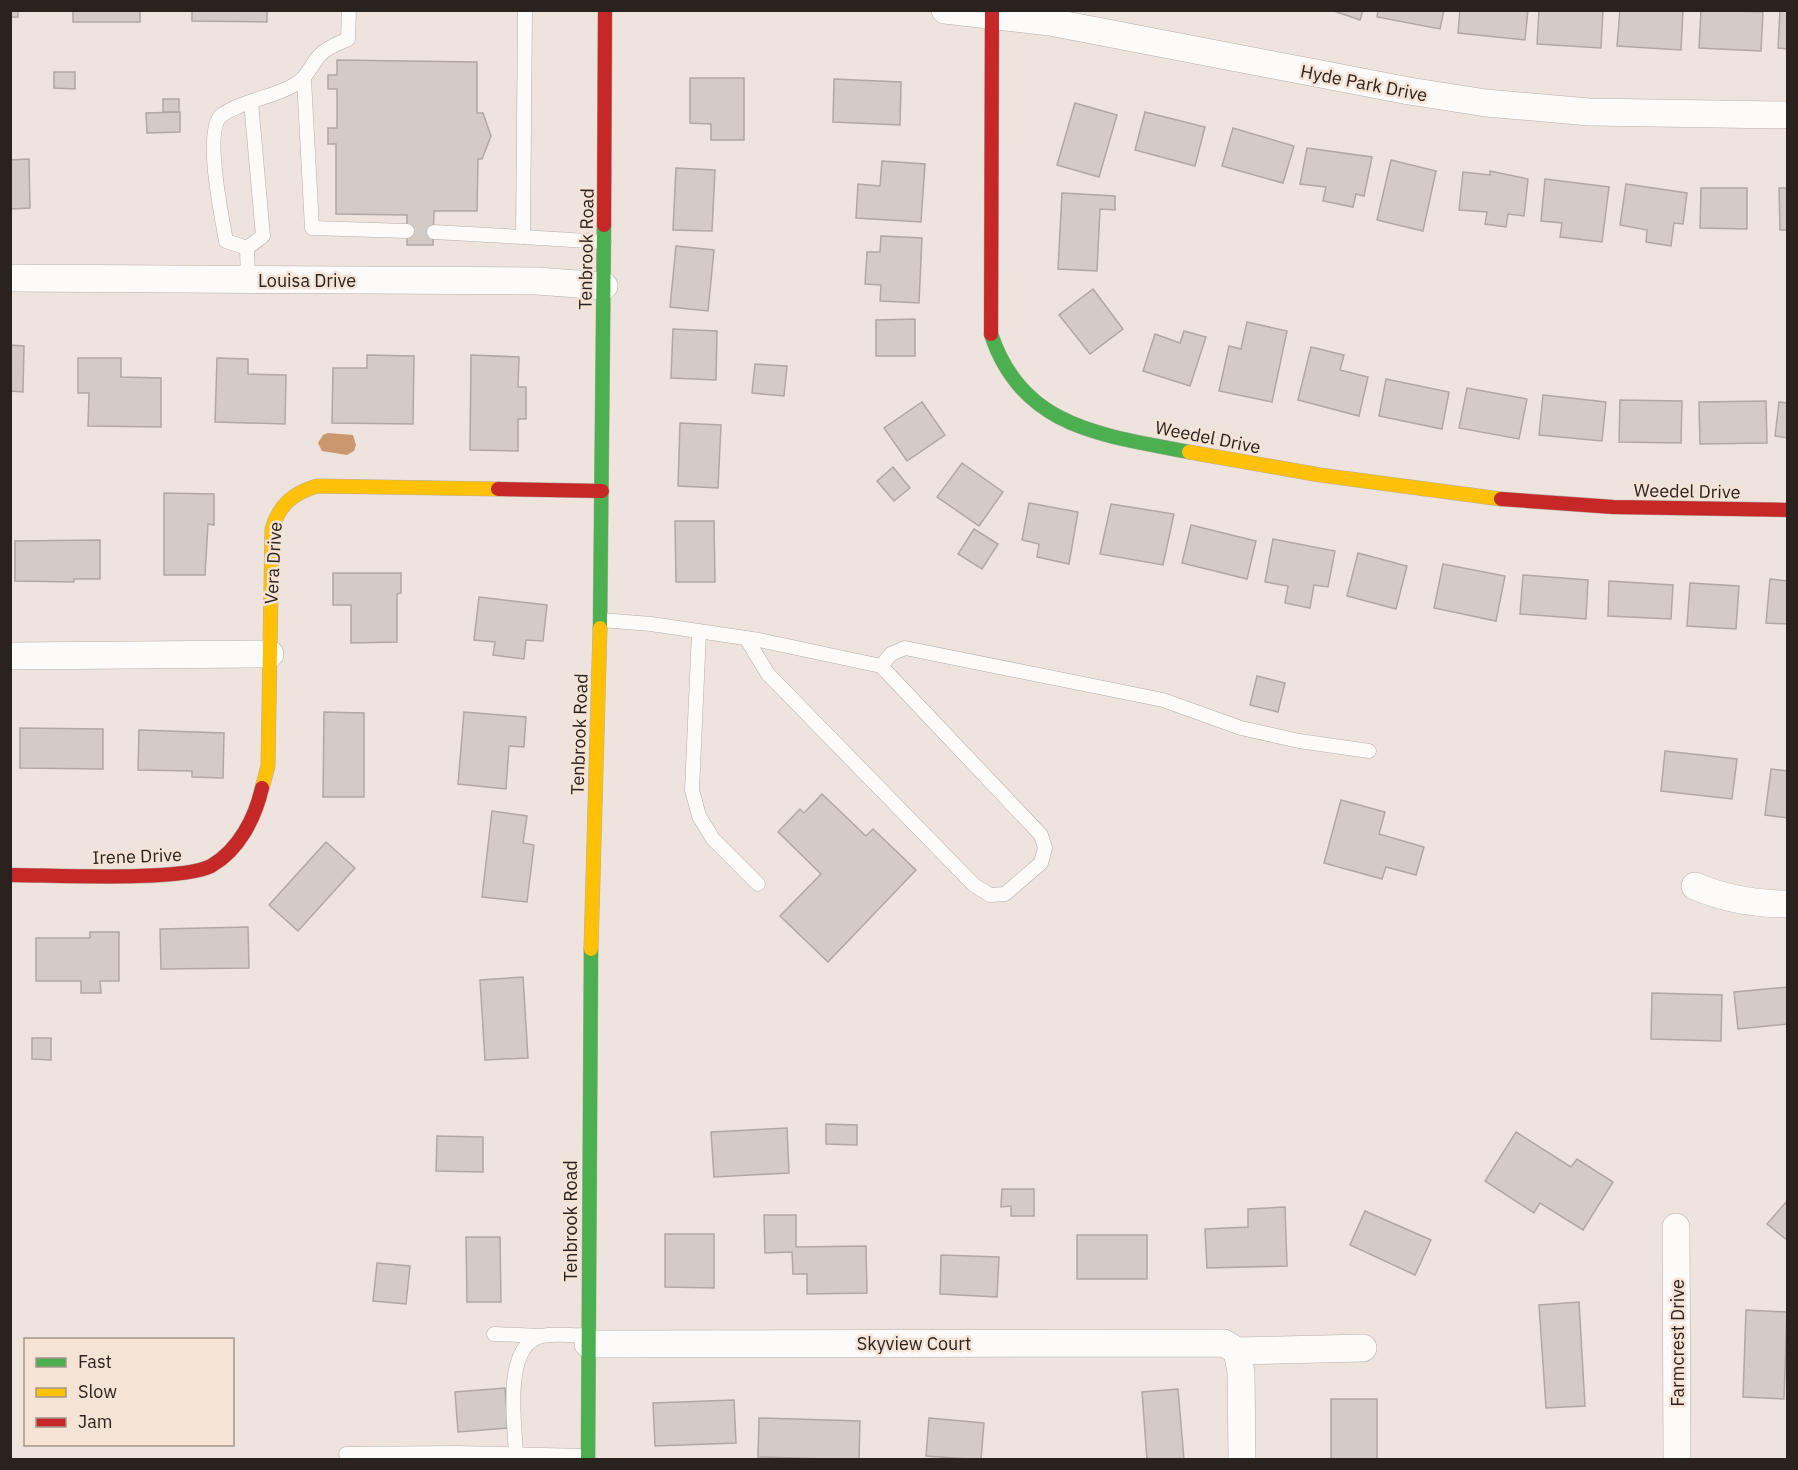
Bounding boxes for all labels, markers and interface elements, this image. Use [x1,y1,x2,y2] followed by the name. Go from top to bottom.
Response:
[1299,59,1429,107] street label: Hyde Park Drive
[573,188,599,310] street label: Tenbrook Road
[258,269,356,292] street label: Louisa Drive
[1153,416,1263,458] street label: Weedel Drive
[1633,479,1741,503] street label: Weedel Drive
[259,521,287,605] street label: Vera Drive
[565,673,593,795] street label: Tenbrook Road
[92,843,182,869] street label: Irene Drive
[559,1160,582,1282] street label: Tenbrook Road
[1666,1279,1689,1407] street label: Farmcrest Drive
[857,1332,971,1355] street label: Skyview Court
[24,1338,234,1446] legend
[78,1350,112,1373] text: Fast
[78,1380,117,1403] text: Slow
[78,1410,113,1433] text: Jam

